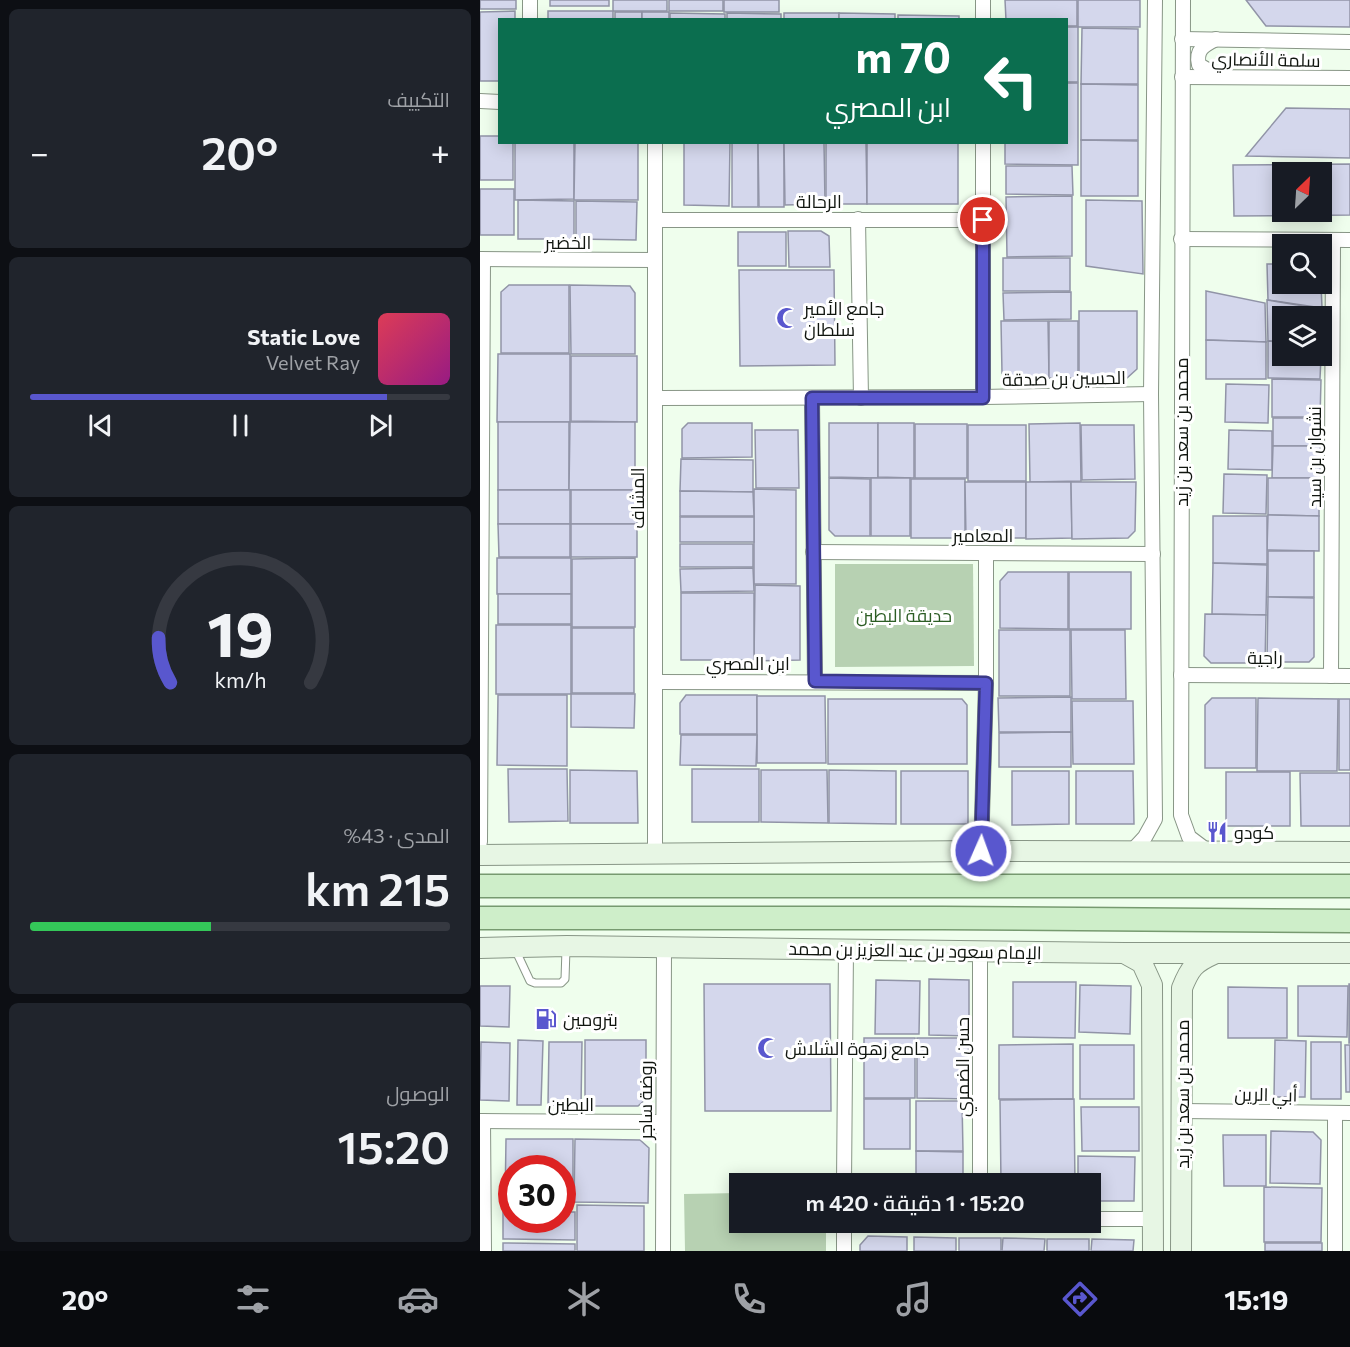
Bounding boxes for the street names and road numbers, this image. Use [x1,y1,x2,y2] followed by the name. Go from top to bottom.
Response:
[1211,47,1321,75] street label: سلمة الأنصاري
[796,190,842,213] street label: الرحالة
[544,231,591,254] street label: الخضير
[1170,357,1193,507] street label: محمد بن سعد بن زيد
[1002,366,1126,391] street label: الحسين بن صدقة
[1303,406,1326,508] street label: نشوان بن سيد
[626,467,648,529] street label: المشاف
[952,524,1013,547] street label: المعامير
[1247,646,1283,669] street label: راجية
[706,652,790,678] street label: ابن المصري
[788,937,1042,965] street label: الإمام سعود بن عبد العزيز بن محمد
[951,1017,977,1117] street label: حسن الضمري
[1171,1019,1194,1169] street label: محمد بن سعد بن زيد
[634,1061,657,1140] street label: روضة ساجر
[1234,1082,1298,1110] street label: أبي الرين
[548,1093,594,1116] street label: البطين

